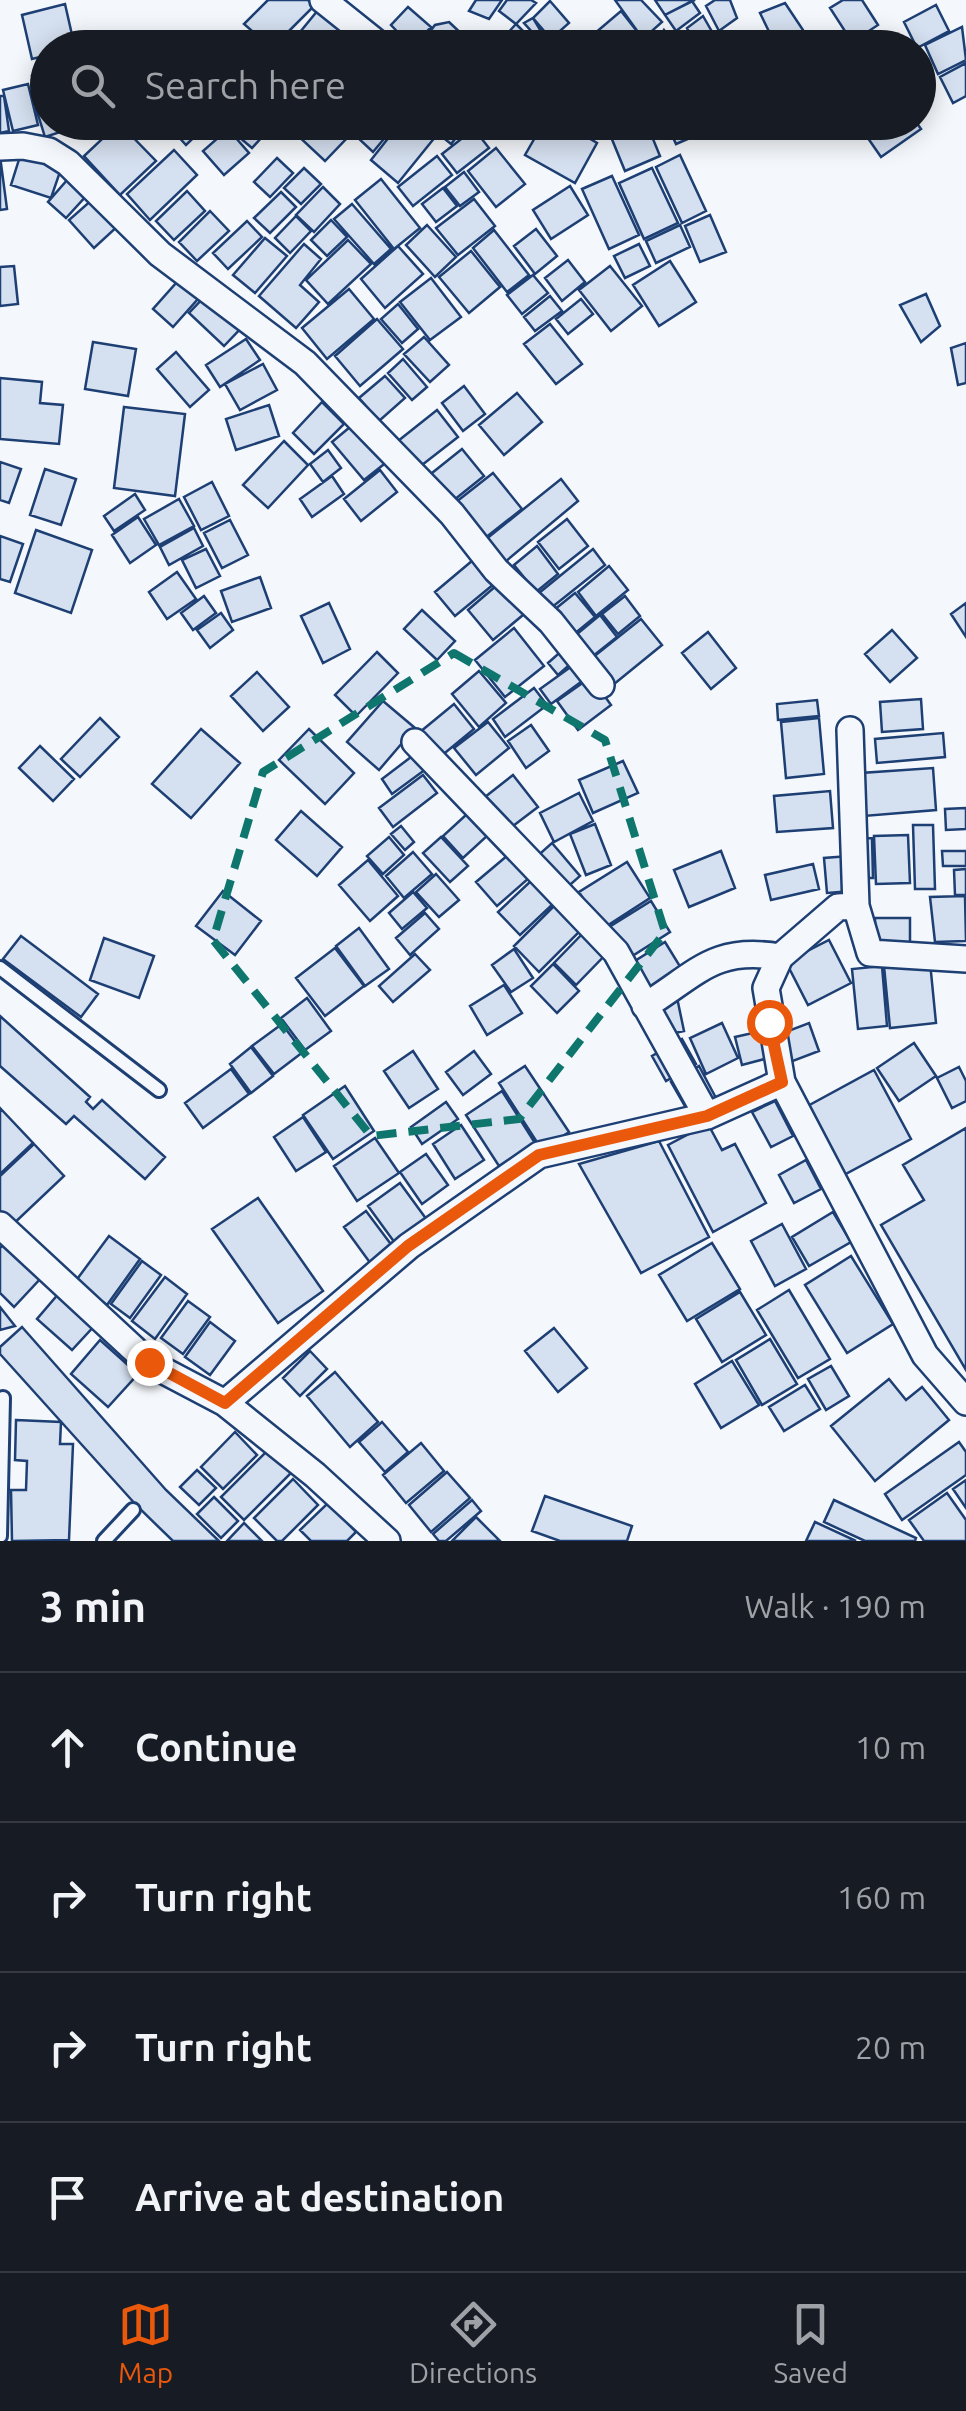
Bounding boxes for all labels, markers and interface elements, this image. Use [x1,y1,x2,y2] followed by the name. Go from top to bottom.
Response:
[30,30,936,140] search box
[65,58,120,113] icon: search
[145,64,346,106] text: Search here
[747,1000,793,1046] route start
[127,1340,173,1386] route end
[40,1583,146,1630] text: 3 min
[744,1588,926,1624] text: Walk · 190 m
[40,1720,95,1775] icon: ahead
[135,1726,297,1768] text: Continue
[855,1729,926,1765] text: 10 m
[40,1870,95,1925] icon: right
[135,1876,312,1918] text: Turn right
[837,1879,926,1915] text: 160 m
[40,2020,95,2075] icon: right
[135,2026,312,2068] text: Turn right
[855,2029,926,2065] text: 20 m
[40,2170,95,2225] icon: arrive
[135,2176,504,2218] text: Arrive at destination
[118,2297,173,2388] tab: Map
[409,2297,537,2388] tab: Directions
[773,2297,848,2388] tab: Saved

